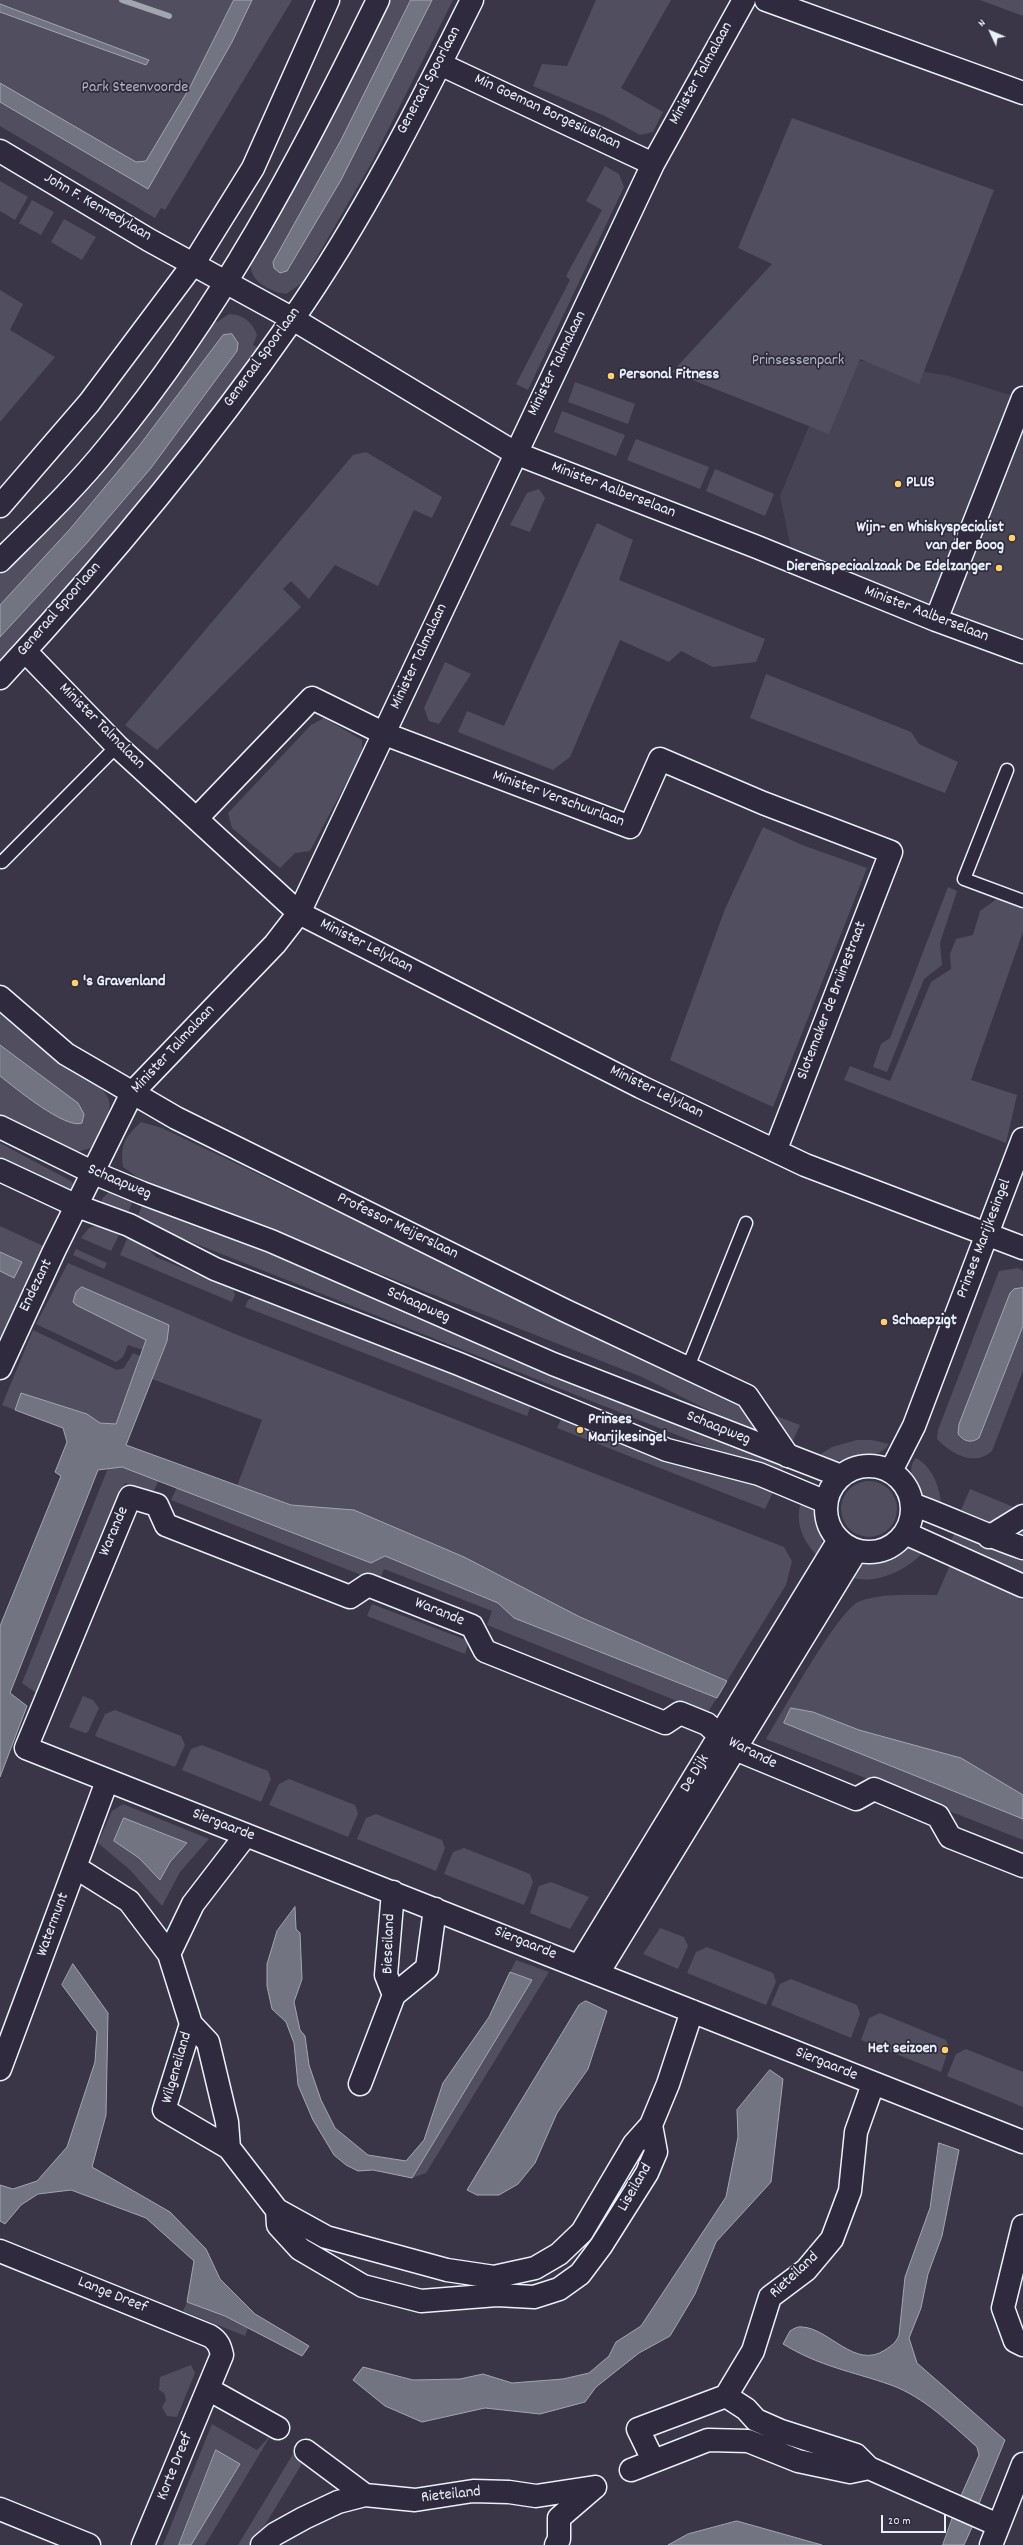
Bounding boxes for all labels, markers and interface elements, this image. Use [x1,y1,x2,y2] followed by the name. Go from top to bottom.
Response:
[971,12,1011,52] north arrow
[975,16,990,31] text: N
[666,19,738,129] street label: Minister Talmalaan
[394,24,466,138] street label: Generaal Spoorlaan
[471,71,623,155] street label: Min Goeman Borgesiuslaan
[82,79,188,99] park label: Park Steenvoorde
[40,169,154,247] street label: John F. Kennedylaan
[220,304,306,412] street label: Generaal Spoorlaan
[524,308,592,420] street label: Minister Talmalaan
[752,352,844,372] park label: Prinsessenpark
[619,366,719,386] place label: Personal Fitness
[606,371,616,381] marker: Personal Fitness
[548,458,678,524] street label: Minister Aalberselaan
[906,474,935,494] place label: PLUS
[893,479,903,489] marker: PLUS
[856,519,1004,557] place label: Wijn- en Whiskyspecialist van der Boog
[1007,533,1017,543] marker: Wijn- en Whiskyspecialist van der Boog
[786,558,991,578] place label: Dierenspeciaalzaak De Edelzanger
[14,559,106,661] street label: Generaal Spoorlaan
[994,563,1004,573] marker: Dierenspeciaalzaak De Edelzanger
[861,582,991,648] street label: Minister Aalberselaan
[387,601,453,713] street label: Minister Talmalaan
[54,680,148,774] street label: Minister Talmalaan
[489,767,627,833] street label: Minister Verschuurlaan
[316,915,416,979] street label: Minister Lelylaan
[794,919,872,1083] street label: Slotemaker de Bruïnestraat
[83,973,165,993] place label: 's Gravenland
[70,978,80,988] marker: 's Gravenland
[128,1002,220,1098] street label: Minister Talmalaan
[606,1062,706,1124] street label: Minister Lelylaan
[84,1161,154,1205] street label: Schaapweg
[953,1177,1017,1301] street label: Prinses Marijkesingel
[333,1189,461,1265] street label: Professor Meijerslaan
[16,1257,58,1315] street label: Endezant
[383,1283,453,1329] street label: Schaapweg
[892,1312,957,1332] place label: Schaepzigt
[879,1317,889,1327] marker: Schaepzigt
[683,1407,753,1451] street label: Schaapweg
[588,1411,666,1449] place label: Prinses Marijkesingel
[575,1425,585,1435] marker: Prinses Marijkesingel
[96,1504,134,1560] street label: Warande
[411,1594,467,1632] street label: Warande
[724,1734,780,1774] street label: Warande
[677,1752,715,1796] street label: De Dijk
[189,1805,257,1847] street label: Siergaarde
[34,1890,74,1960] street label: Watermunt
[379,1913,401,1975] street label: Bieseiland
[491,1923,559,1965] street label: Siergaarde
[159,2030,197,2106] street label: Wilgeneiland
[868,2040,937,2060] place label: Het seizoen
[792,2044,860,2086] street label: Siergaarde
[940,2045,950,2055] marker: Het seizoen
[615,2161,657,2215] street label: Liseiland
[767,2249,823,2303] street label: Rieteiland
[75,2273,149,2319] street label: Lange Dreef
[154,2431,198,2503] street label: Korte Dreef
[420,2483,482,2509] street label: Rieteiland
[883,2507,948,2533] scale bar
[888,2513,911,2530] text: 20 m

